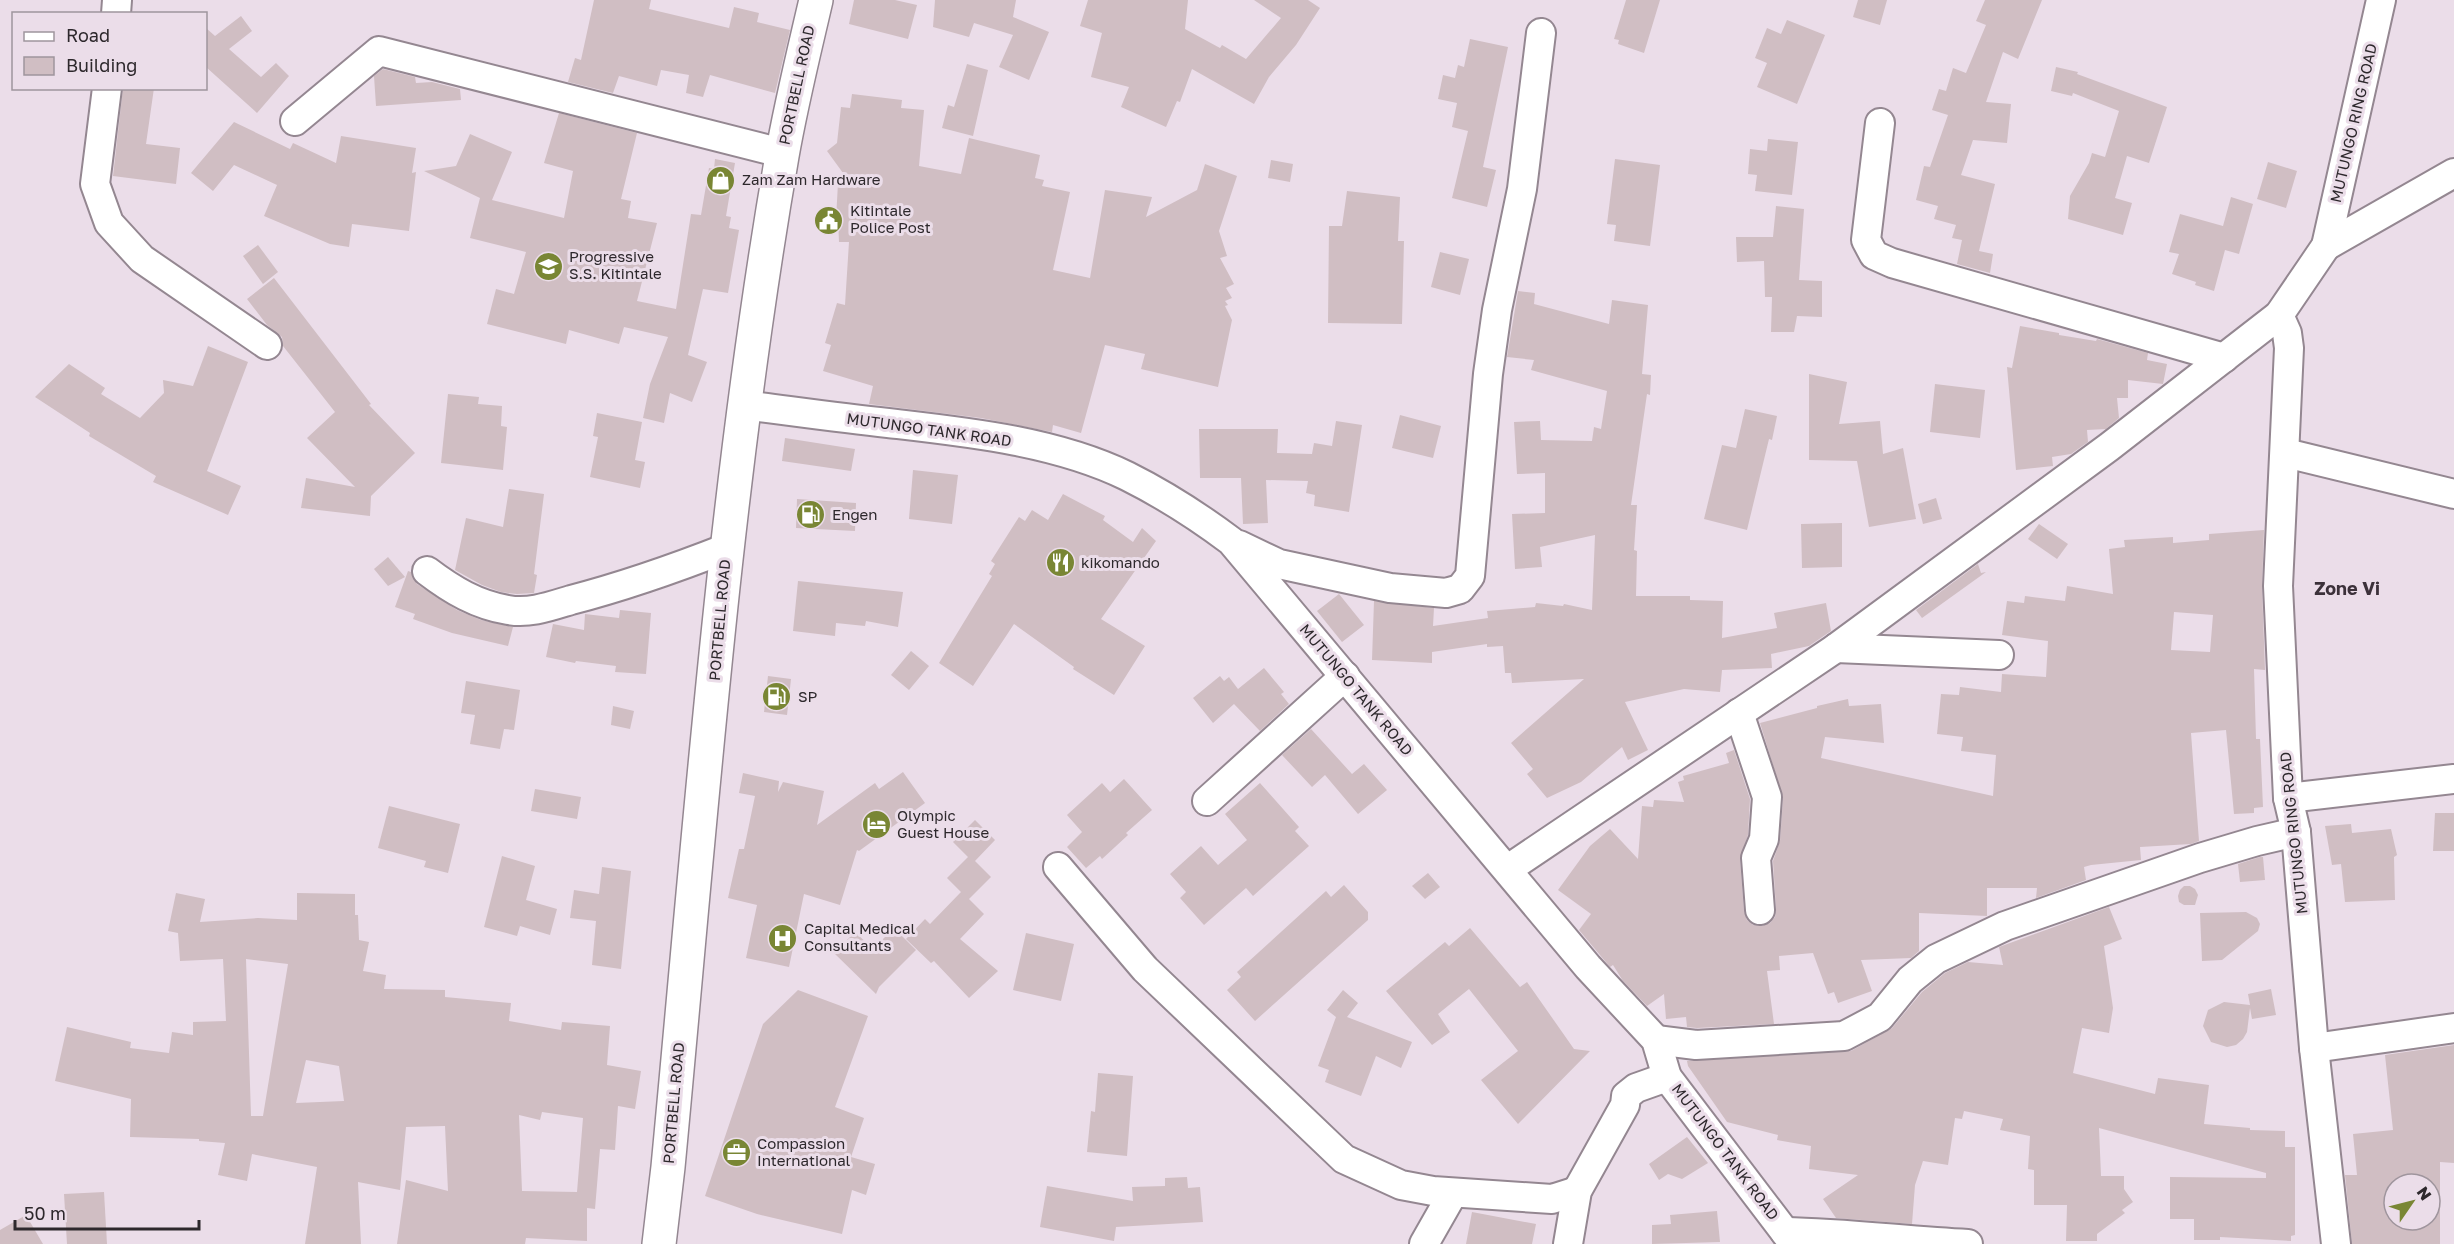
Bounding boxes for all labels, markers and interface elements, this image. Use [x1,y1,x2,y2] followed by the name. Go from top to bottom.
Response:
[12,12,207,90] legend
[775,23,817,146] street label: PORTBELL ROAD
[66,24,110,46] text: Road
[2326,41,2380,204] street label: MUTUNGO RING ROAD
[66,54,137,76] text: Building
[705,164,737,196] shop icon: Zam Zam Hardware
[742,170,881,188] place label: Zam Zam Hardware
[850,201,931,236] place label: Kitintale Police Post
[813,204,845,236] public building icon: Kitintale Police Post
[569,247,662,282] place label: Progressive S.S. Kitintale
[532,250,564,282] school or university icon: Progressive S.S. Kitintale
[846,409,1013,449] street label: MUTUNGO TANK ROAD
[795,499,827,531] fuel station icon: Engen
[832,505,878,523] place label: Engen
[1044,547,1076,579] restaurant icon: kikomando
[1081,553,1160,571] place label: kikomando
[705,558,733,681] street label: PORTBELL ROAD
[2314,577,2380,599] district label: Zone Vi
[1296,620,1417,759] street label: MUTUNGO TANK ROAD
[761,681,793,713] fuel station icon: SP
[798,687,818,705] place label: SP
[2276,751,2310,915] street label: MUTUNGO RING ROAD
[897,806,989,841] place label: Olympic Guest House
[860,809,892,841] hotel icon: Olympic Guest House
[804,919,915,954] place label: Capital Medical Consultants
[767,922,799,954] hospital icon: Capital Medical Consultants
[659,1041,687,1164] street label: PORTBELL ROAD
[1669,1080,1783,1223] street label: MUTUNGO TANK ROAD
[757,1134,851,1169] place label: Compassion International
[720,1137,752,1169] office icon: Compassion International
[2382,1172,2442,1232] north arrow
[2413,1183,2436,1204] text: N
[15,1193,200,1231] scale bar
[24,1202,66,1224] text: 50 m

